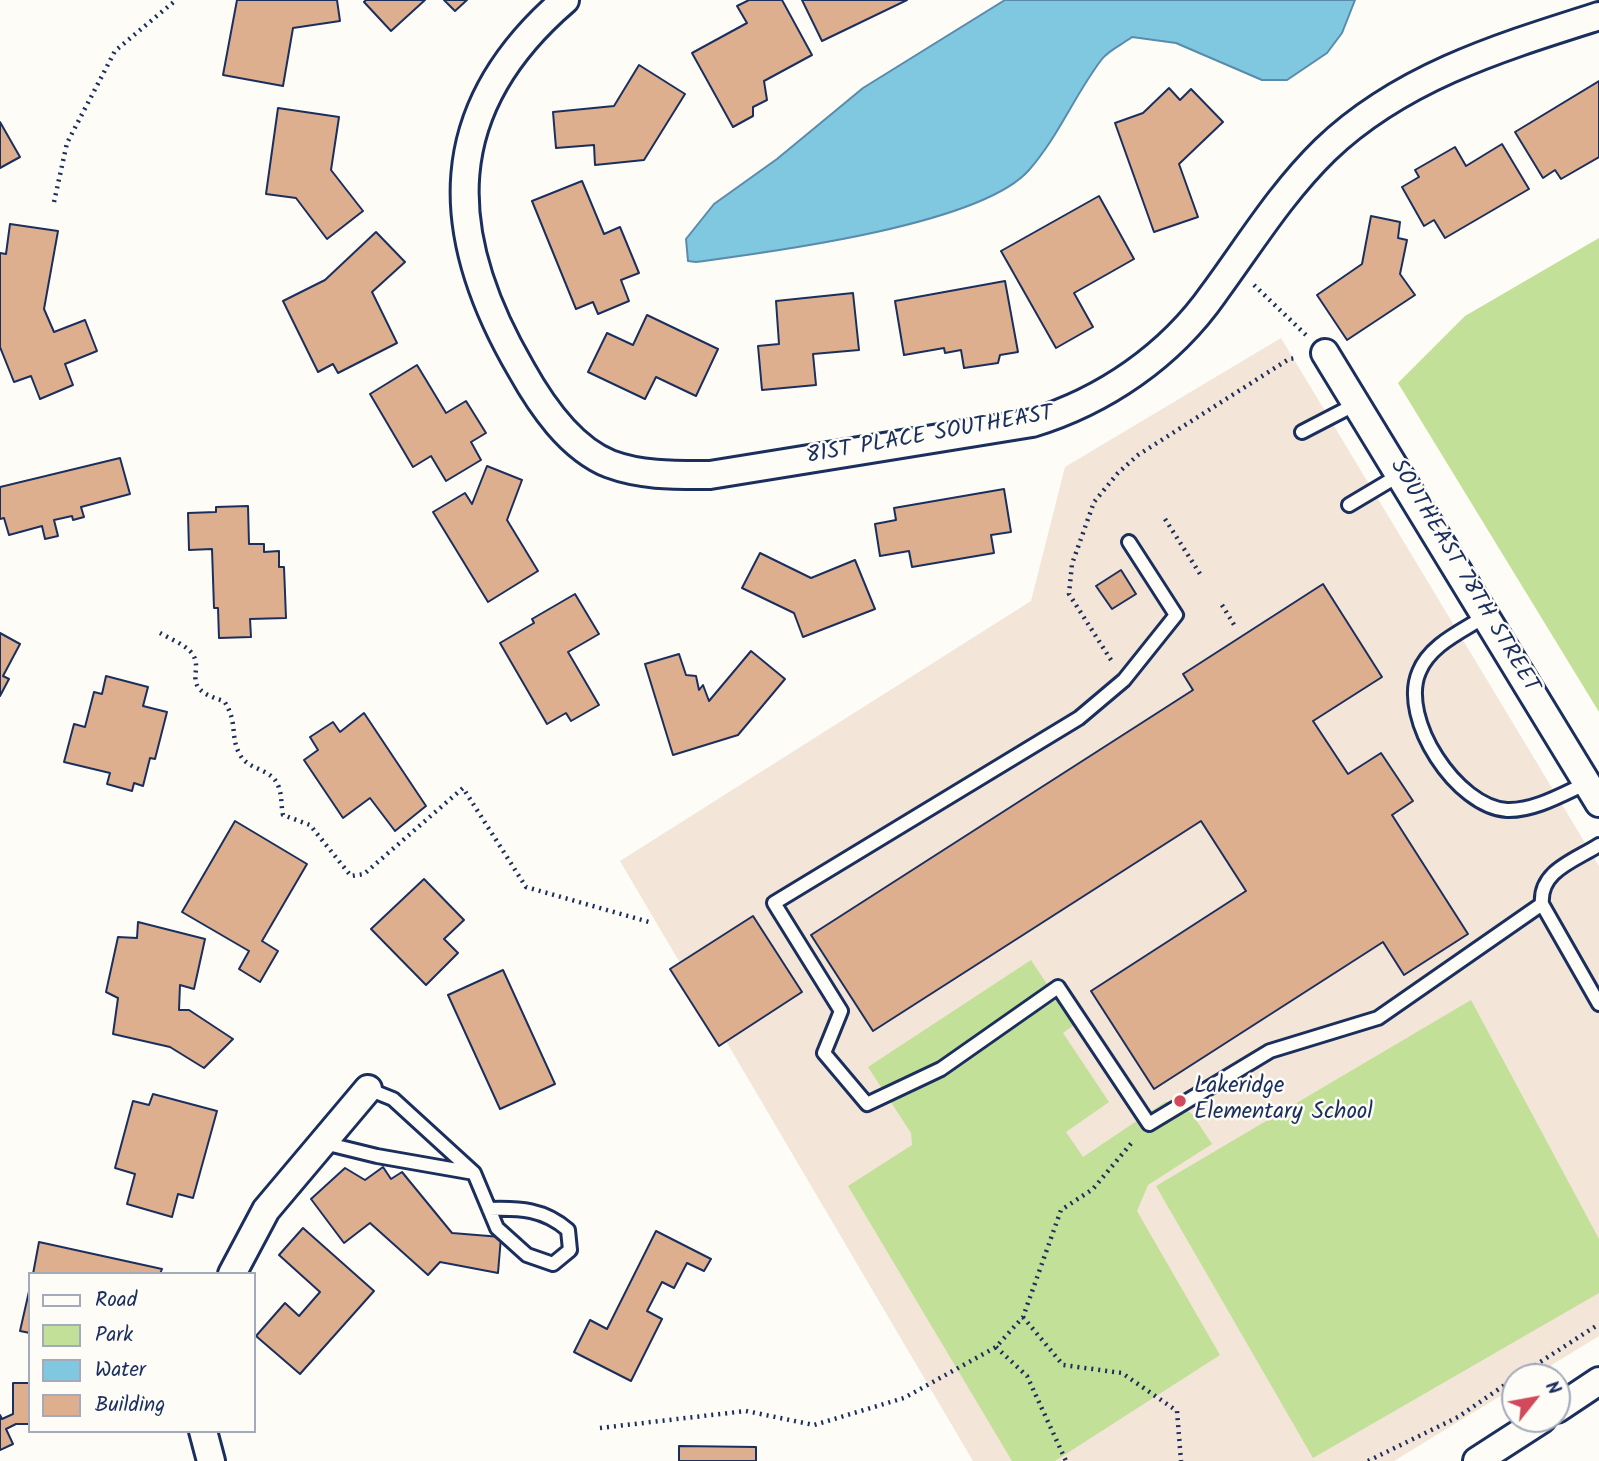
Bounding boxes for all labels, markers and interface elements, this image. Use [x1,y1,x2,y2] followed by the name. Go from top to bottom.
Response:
[804,402,1056,472] street label: 81ST PLACE SOUTHEAST
[1382,455,1544,699] street label: SOUTHEAST 78TH STREET
[1194,1074,1373,1128] place label: Lakeridge Elementary School
[1172,1093,1188,1109] marker: Lakeridge Elementary School
[28,1272,256,1433] legend
[95,1284,137,1317] text: Road
[95,1319,133,1352] text: Park
[95,1354,146,1387] text: Water
[1501,1363,1571,1433] north arrow
[1536,1375,1568,1401] text: N
[95,1389,165,1422] text: Building

